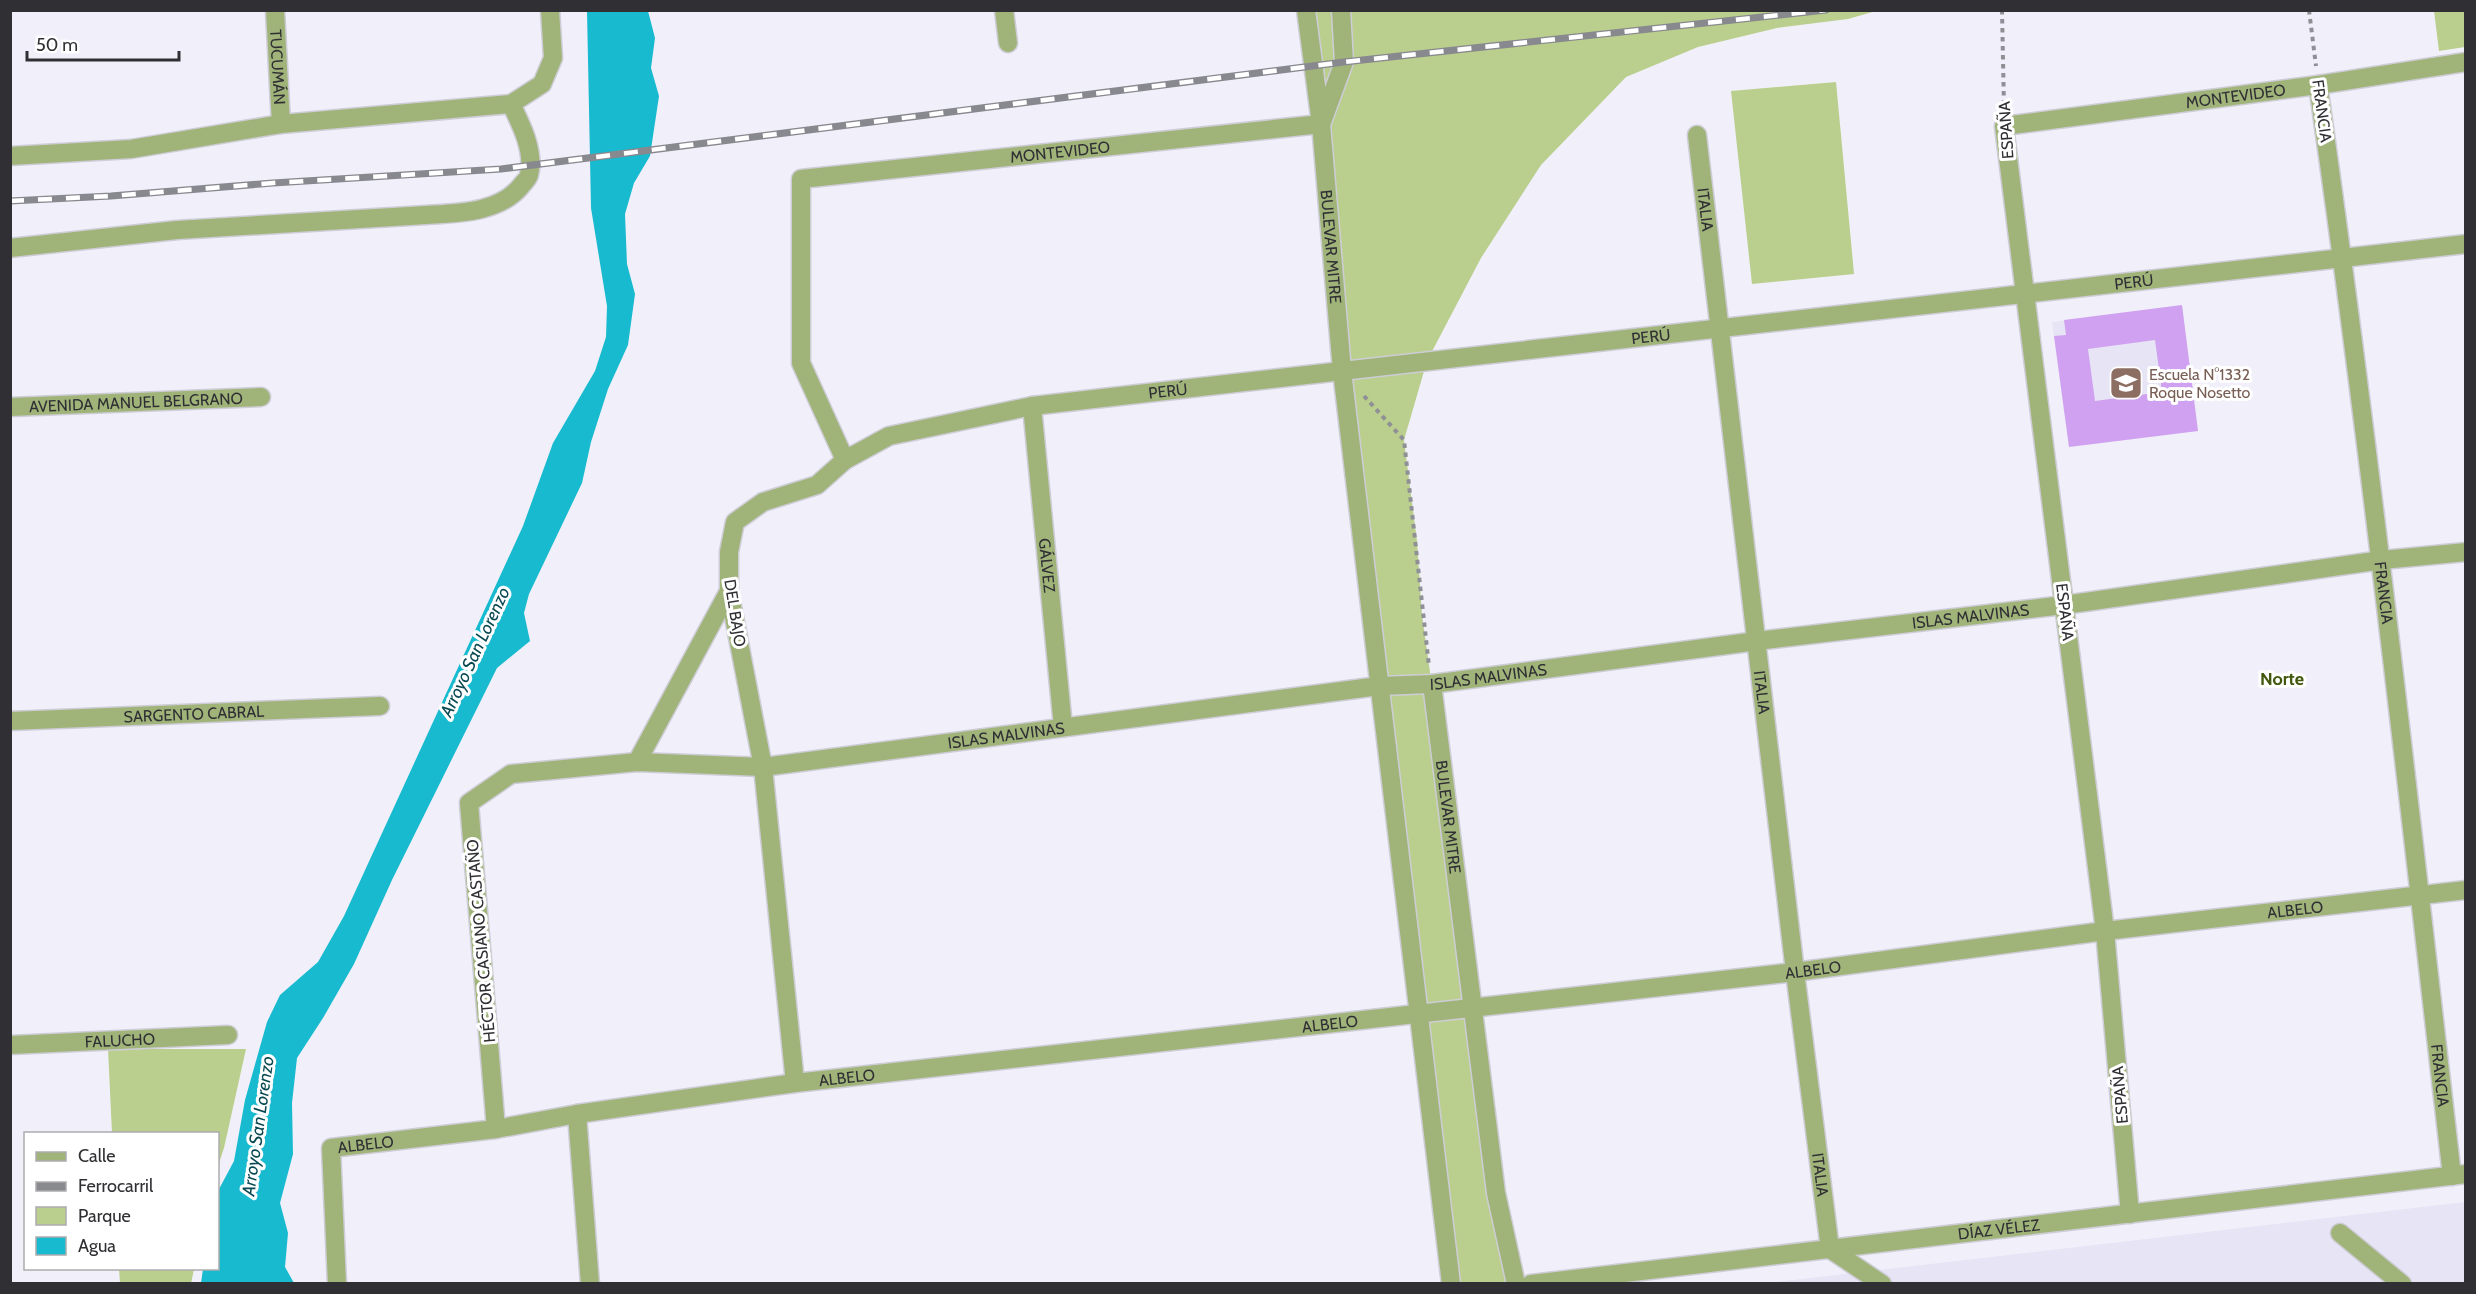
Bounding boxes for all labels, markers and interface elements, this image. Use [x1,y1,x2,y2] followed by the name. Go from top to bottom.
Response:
[27,24,178,62] scale bar
[267,29,289,105] street label: TUCUMÁN
[36,34,78,56] text: 50 m
[2308,79,2336,144] street label: FRANCIA
[2185,80,2287,112] street label: MONTEVIDEO
[1995,100,2017,159] street label: ESPAÑA
[1009,137,1111,166] street label: MONTEVIDEO
[1694,187,1718,232] street label: ITALIA
[1317,189,1346,304] street label: BULEVAR MITRE
[2113,270,2154,293] street label: PERÚ
[1630,324,1671,348] street label: PERÚ
[2108,365,2144,401] school or university icon: Escuela N°1332 Roque Nosetto
[2149,365,2251,402] place label: Escuela N°1332 Roque Nosetto
[1147,379,1188,402] street label: PERÚ
[29,388,243,416] street label: AVENIDA MANUEL BELGRANO
[1035,537,1059,593] street label: GÁLVEZ
[2371,560,2397,625] street label: FRANCIA
[720,578,750,648] street label: DEL BAJO
[2052,582,2078,642] street label: ESPAÑA
[435,584,515,721] water label: Arroyo San Lorenzo
[1911,600,2030,632] street label: ISLAS MALVINAS
[1430,659,1548,694] street label: ISLAS MALVINAS
[2260,668,2304,690] district label: Norte
[1750,669,1774,715] street label: ITALIA
[123,701,265,726] street label: SARGENTO CABRAL
[946,718,1066,752] street label: ISLAS MALVINAS
[1432,759,1465,875] street label: BULEVAR MITRE
[463,839,499,1043] street label: HÉCTOR CASIANO CASTAÑO
[2266,897,2324,922] street label: ALBELO
[1784,957,1842,983] street label: ALBELO
[1301,1011,1359,1036] street label: ALBELO
[84,1029,155,1051] street label: FALUCHO
[2427,1043,2453,1108] street label: FRANCIA
[237,1055,279,1198] water label: Arroyo San Lorenzo
[818,1065,876,1090] street label: ALBELO
[2108,1065,2132,1125] street label: ESPAÑA
[337,1131,395,1157] street label: ALBELO
[24,1132,219,1270] legend
[78,1145,115,1167] text: Calle
[1808,1152,1833,1198] street label: ITALIA
[78,1175,154,1197] text: Ferrocarril
[78,1205,131,1227] text: Parque
[1957,1215,2041,1243] street label: DÍAZ VÉLEZ
[78,1235,116,1257] text: Agua

